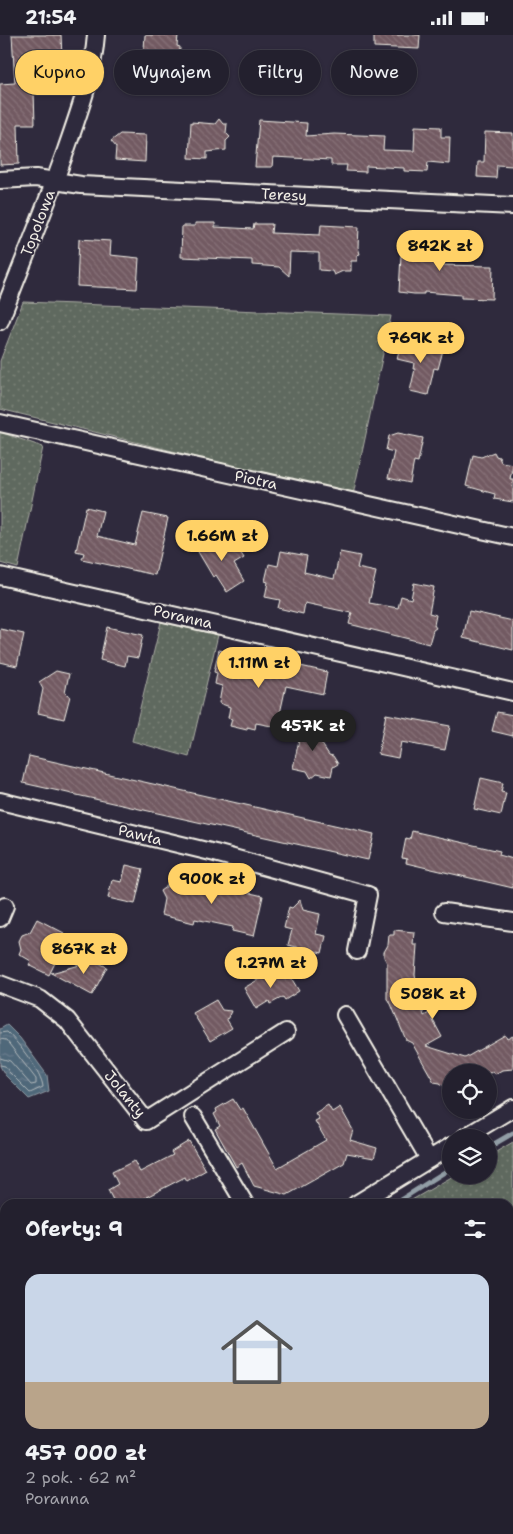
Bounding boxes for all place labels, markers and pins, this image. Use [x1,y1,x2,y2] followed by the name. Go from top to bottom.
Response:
[394,229,486,272] pin: 842K zł
[375,321,467,364] pin: 769K zł
[170,519,274,562] pin: 1.66M zł
[207,647,311,689] pin: 1.11M zł
[267,709,359,752] pin: 457K zł
[166,863,258,905] pin: 900K zł
[38,933,130,975] pin: 867K zł
[219,947,323,989] pin: 1.27M zł
[387,977,479,1020] pin: 508K zł

